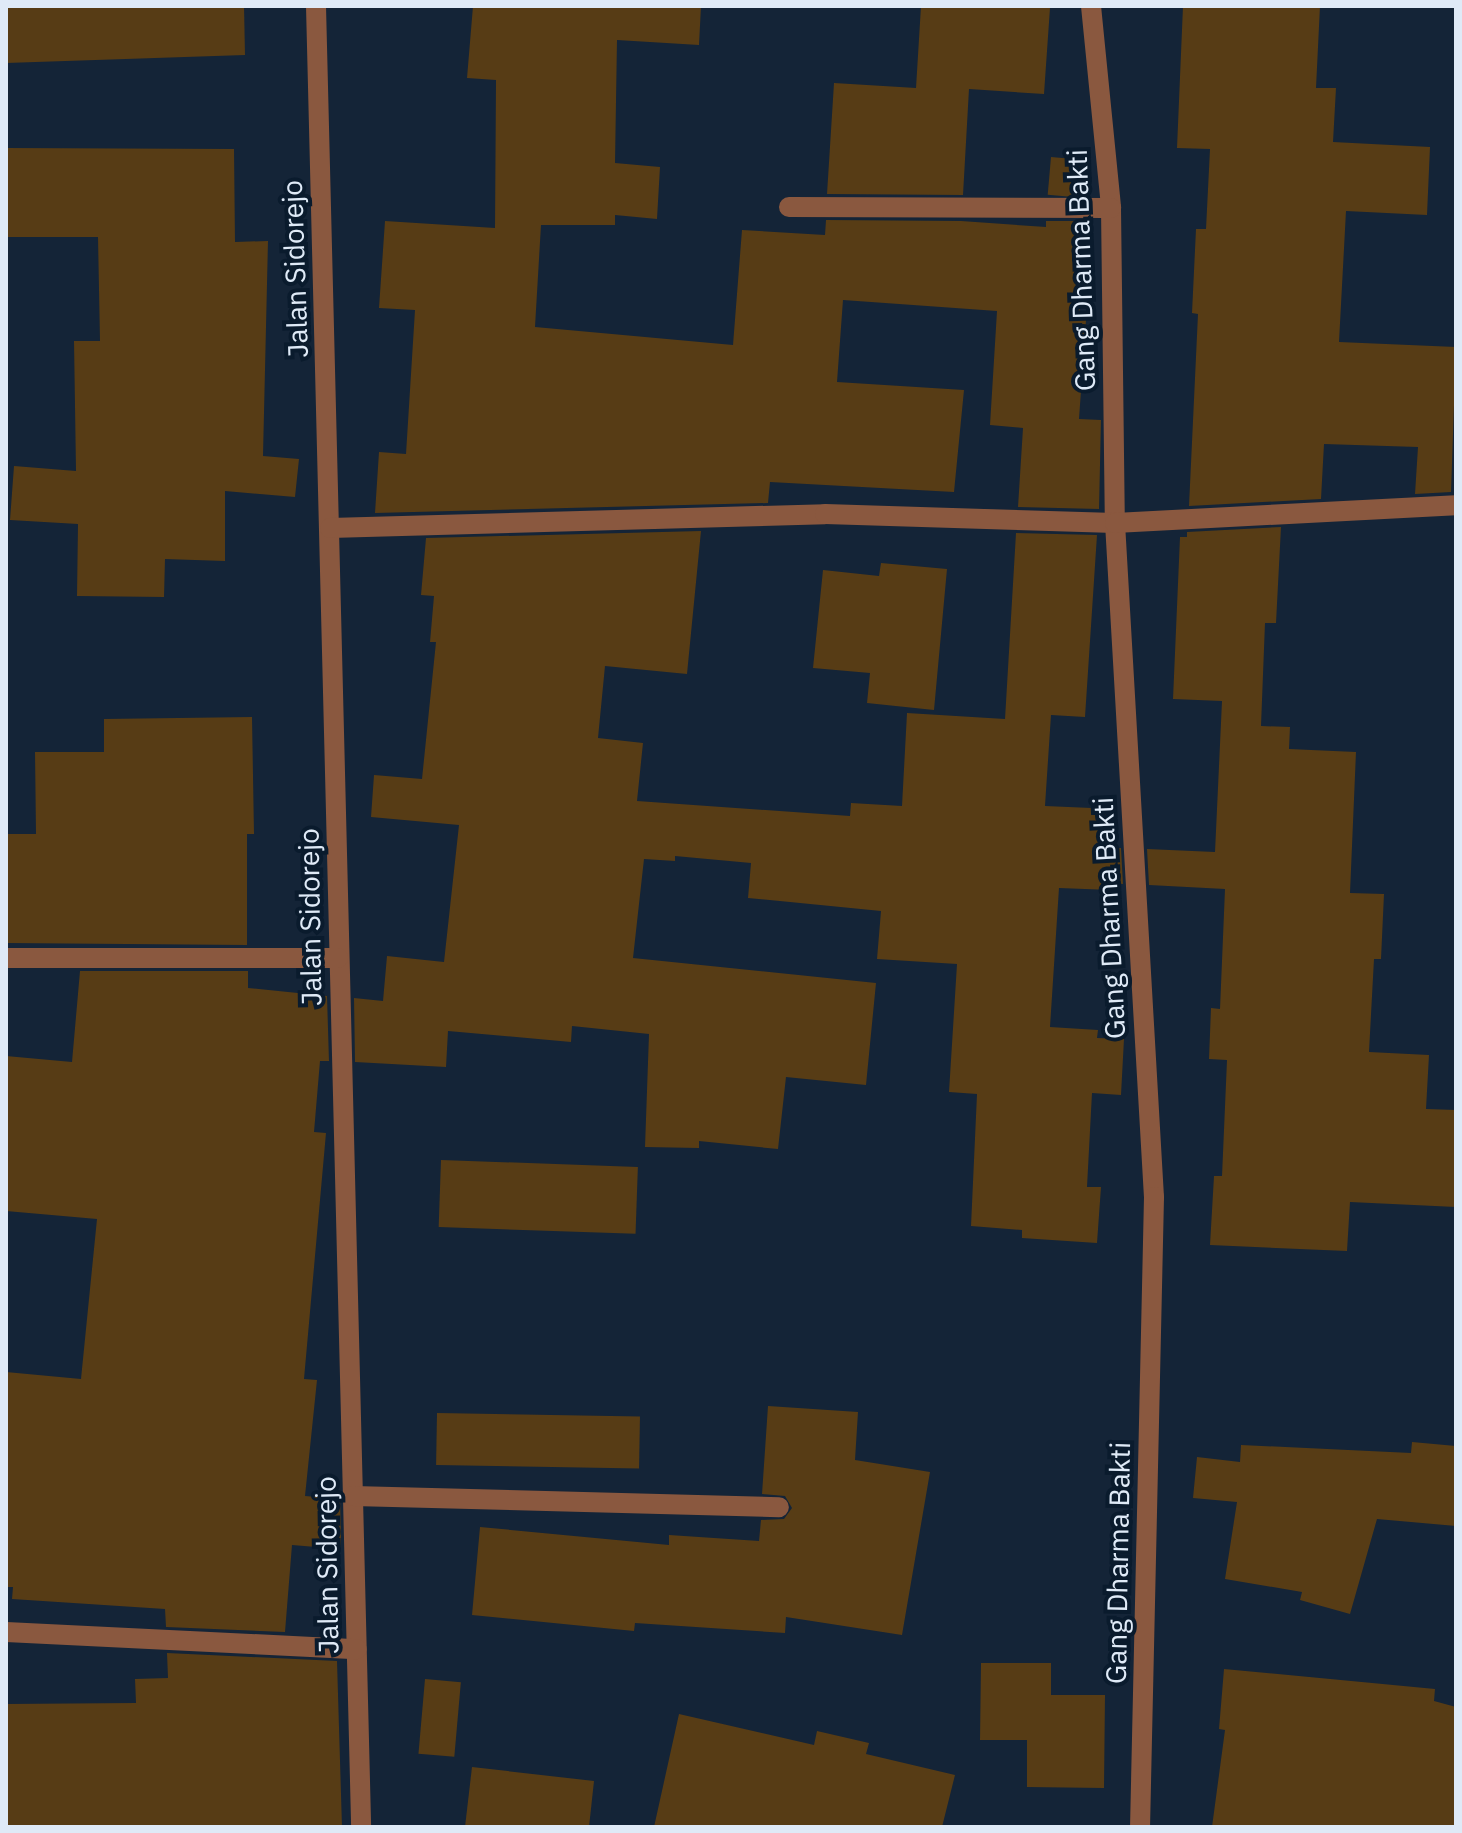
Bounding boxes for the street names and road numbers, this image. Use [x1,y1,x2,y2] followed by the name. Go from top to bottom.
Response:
[1060,148,1102,392] street label: Gang Dharma Bakti
[275,180,315,358] street label: Jalan Sidorejo
[1086,796,1132,1040] street label: Gang Dharma Bakti
[292,828,328,1006] street label: Jalan Sidorejo
[1099,1442,1137,1684] street label: Gang Dharma Bakti
[309,1476,345,1654] street label: Jalan Sidorejo

